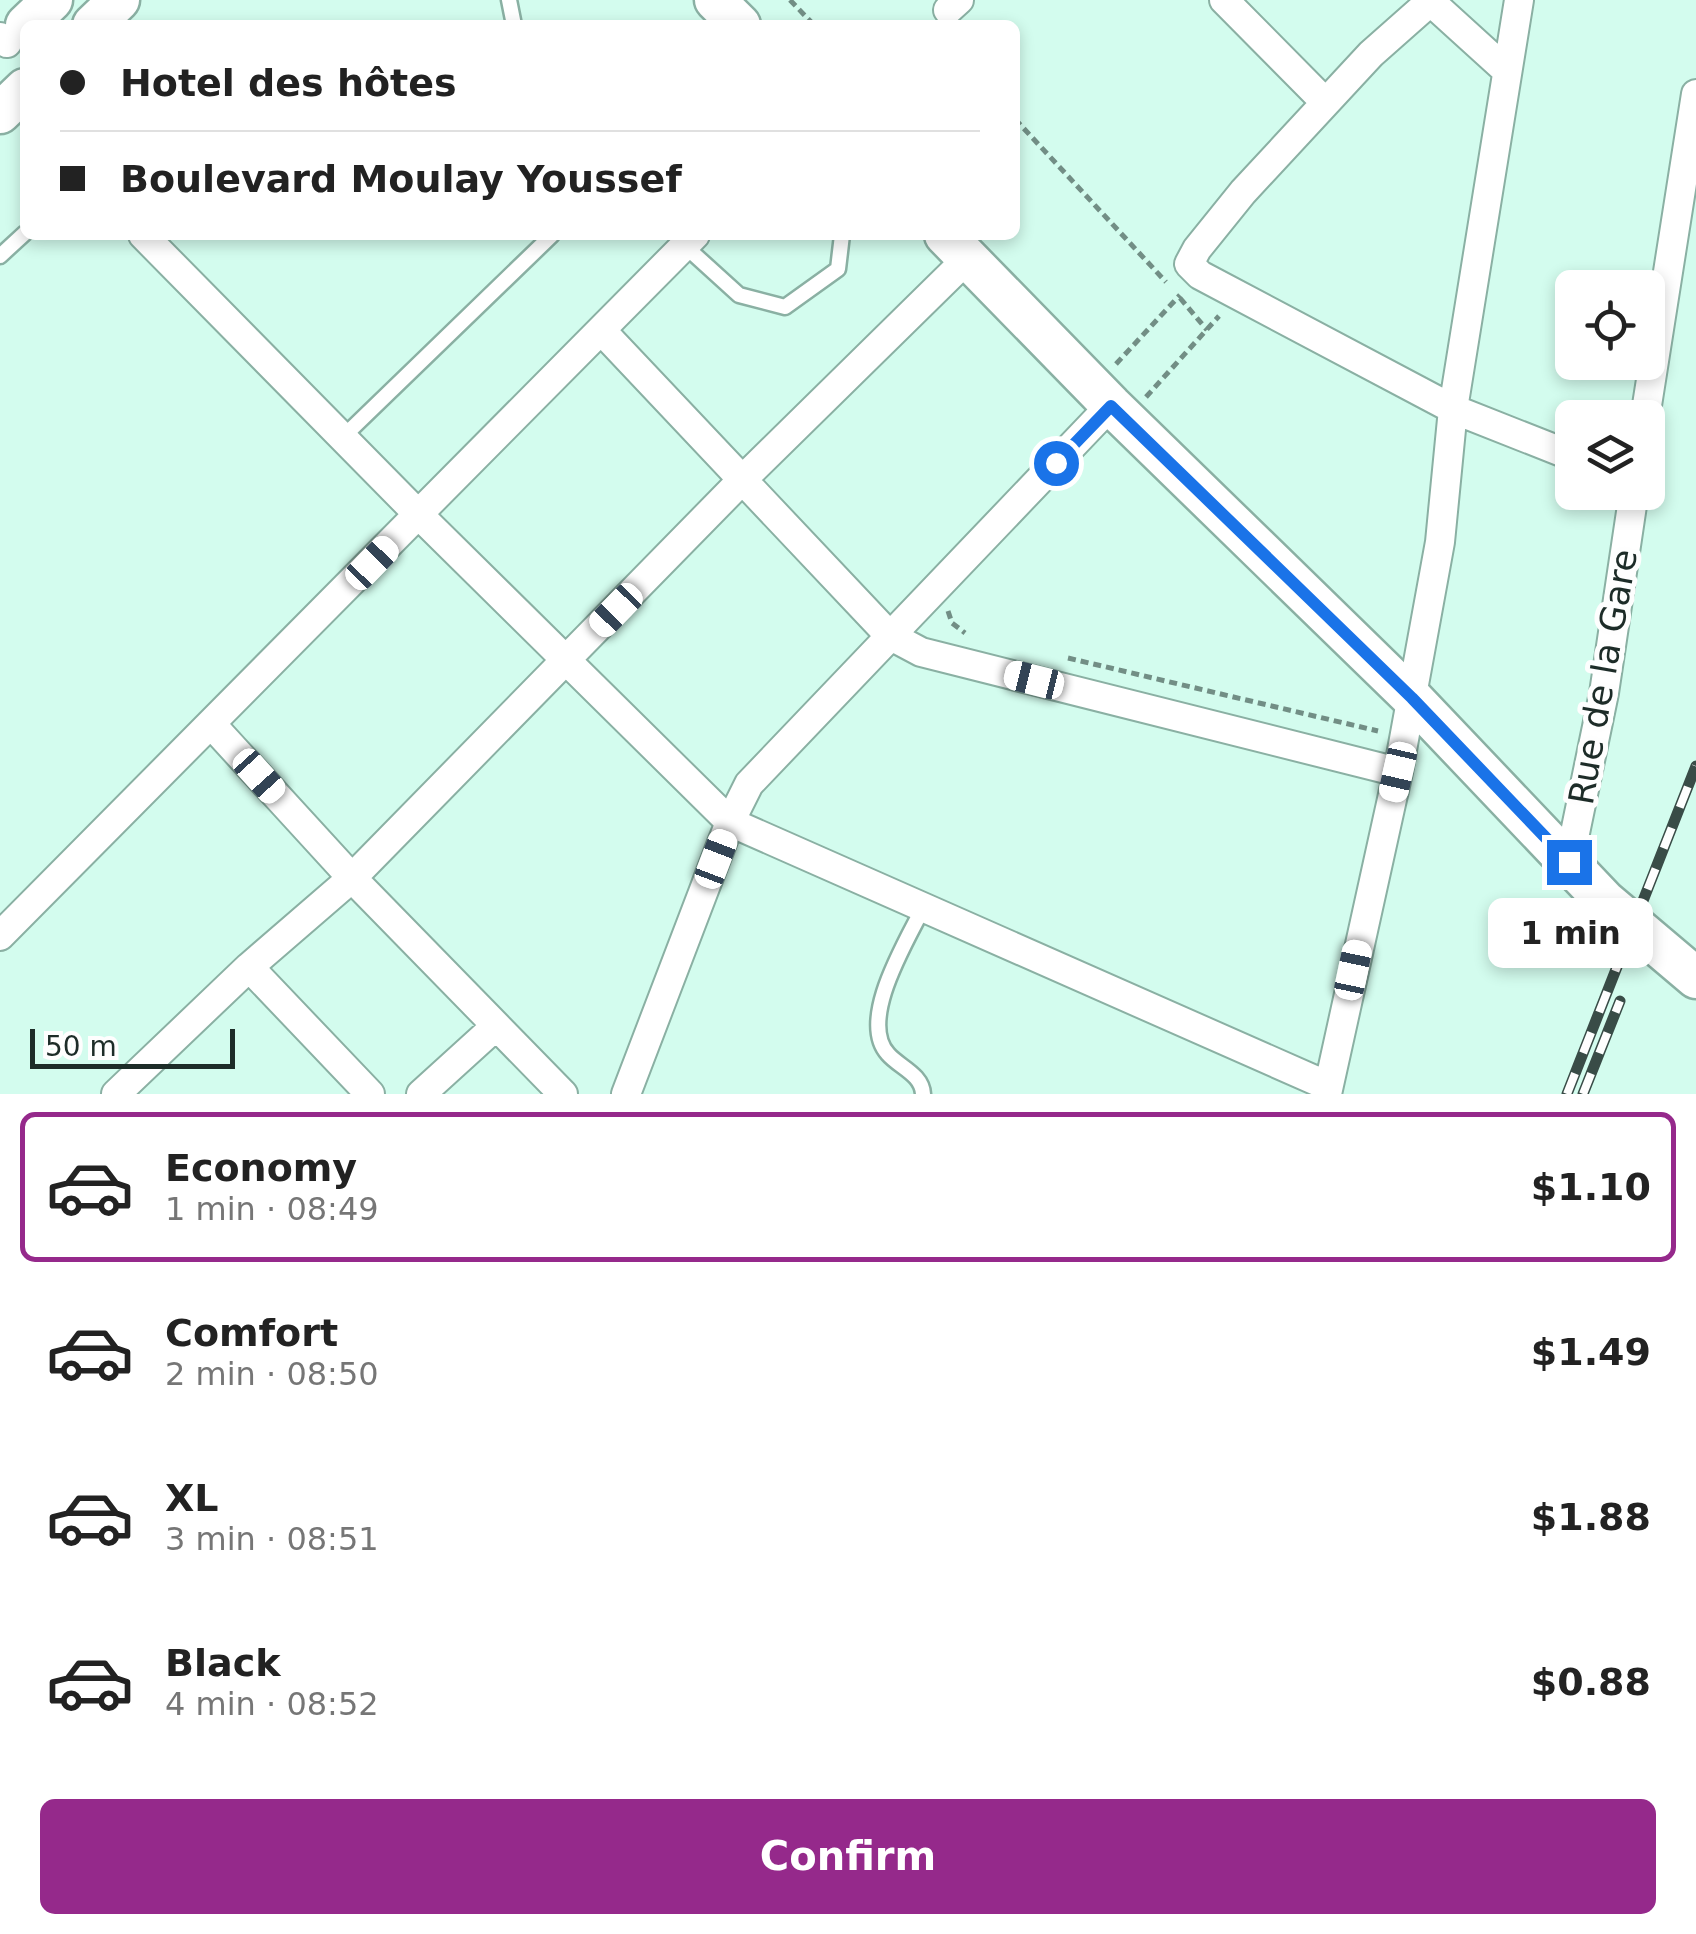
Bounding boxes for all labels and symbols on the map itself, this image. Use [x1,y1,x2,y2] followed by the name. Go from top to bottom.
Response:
[1034,441,1079,486] route start
[340,531,404,595] car
[1561,546,1645,808] street label: Rue de la Gare
[584,578,648,642] car
[1001,658,1067,702] car
[1377,739,1419,805] car
[228,744,290,808] car
[691,826,741,892] car
[1547,840,1592,885] route end
[1486,897,1652,967] callout: 1 min
[1332,938,1374,1002] car
[30,1024,235,1068] scale bar

